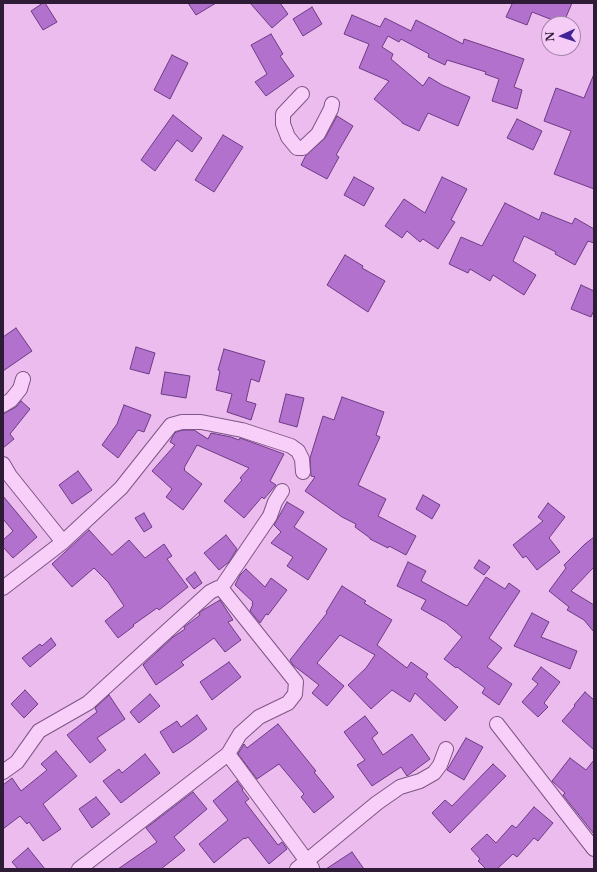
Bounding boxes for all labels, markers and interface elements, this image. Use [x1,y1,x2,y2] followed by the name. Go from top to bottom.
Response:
[541,16,581,56] north arrow
[543,31,557,42] text: N

